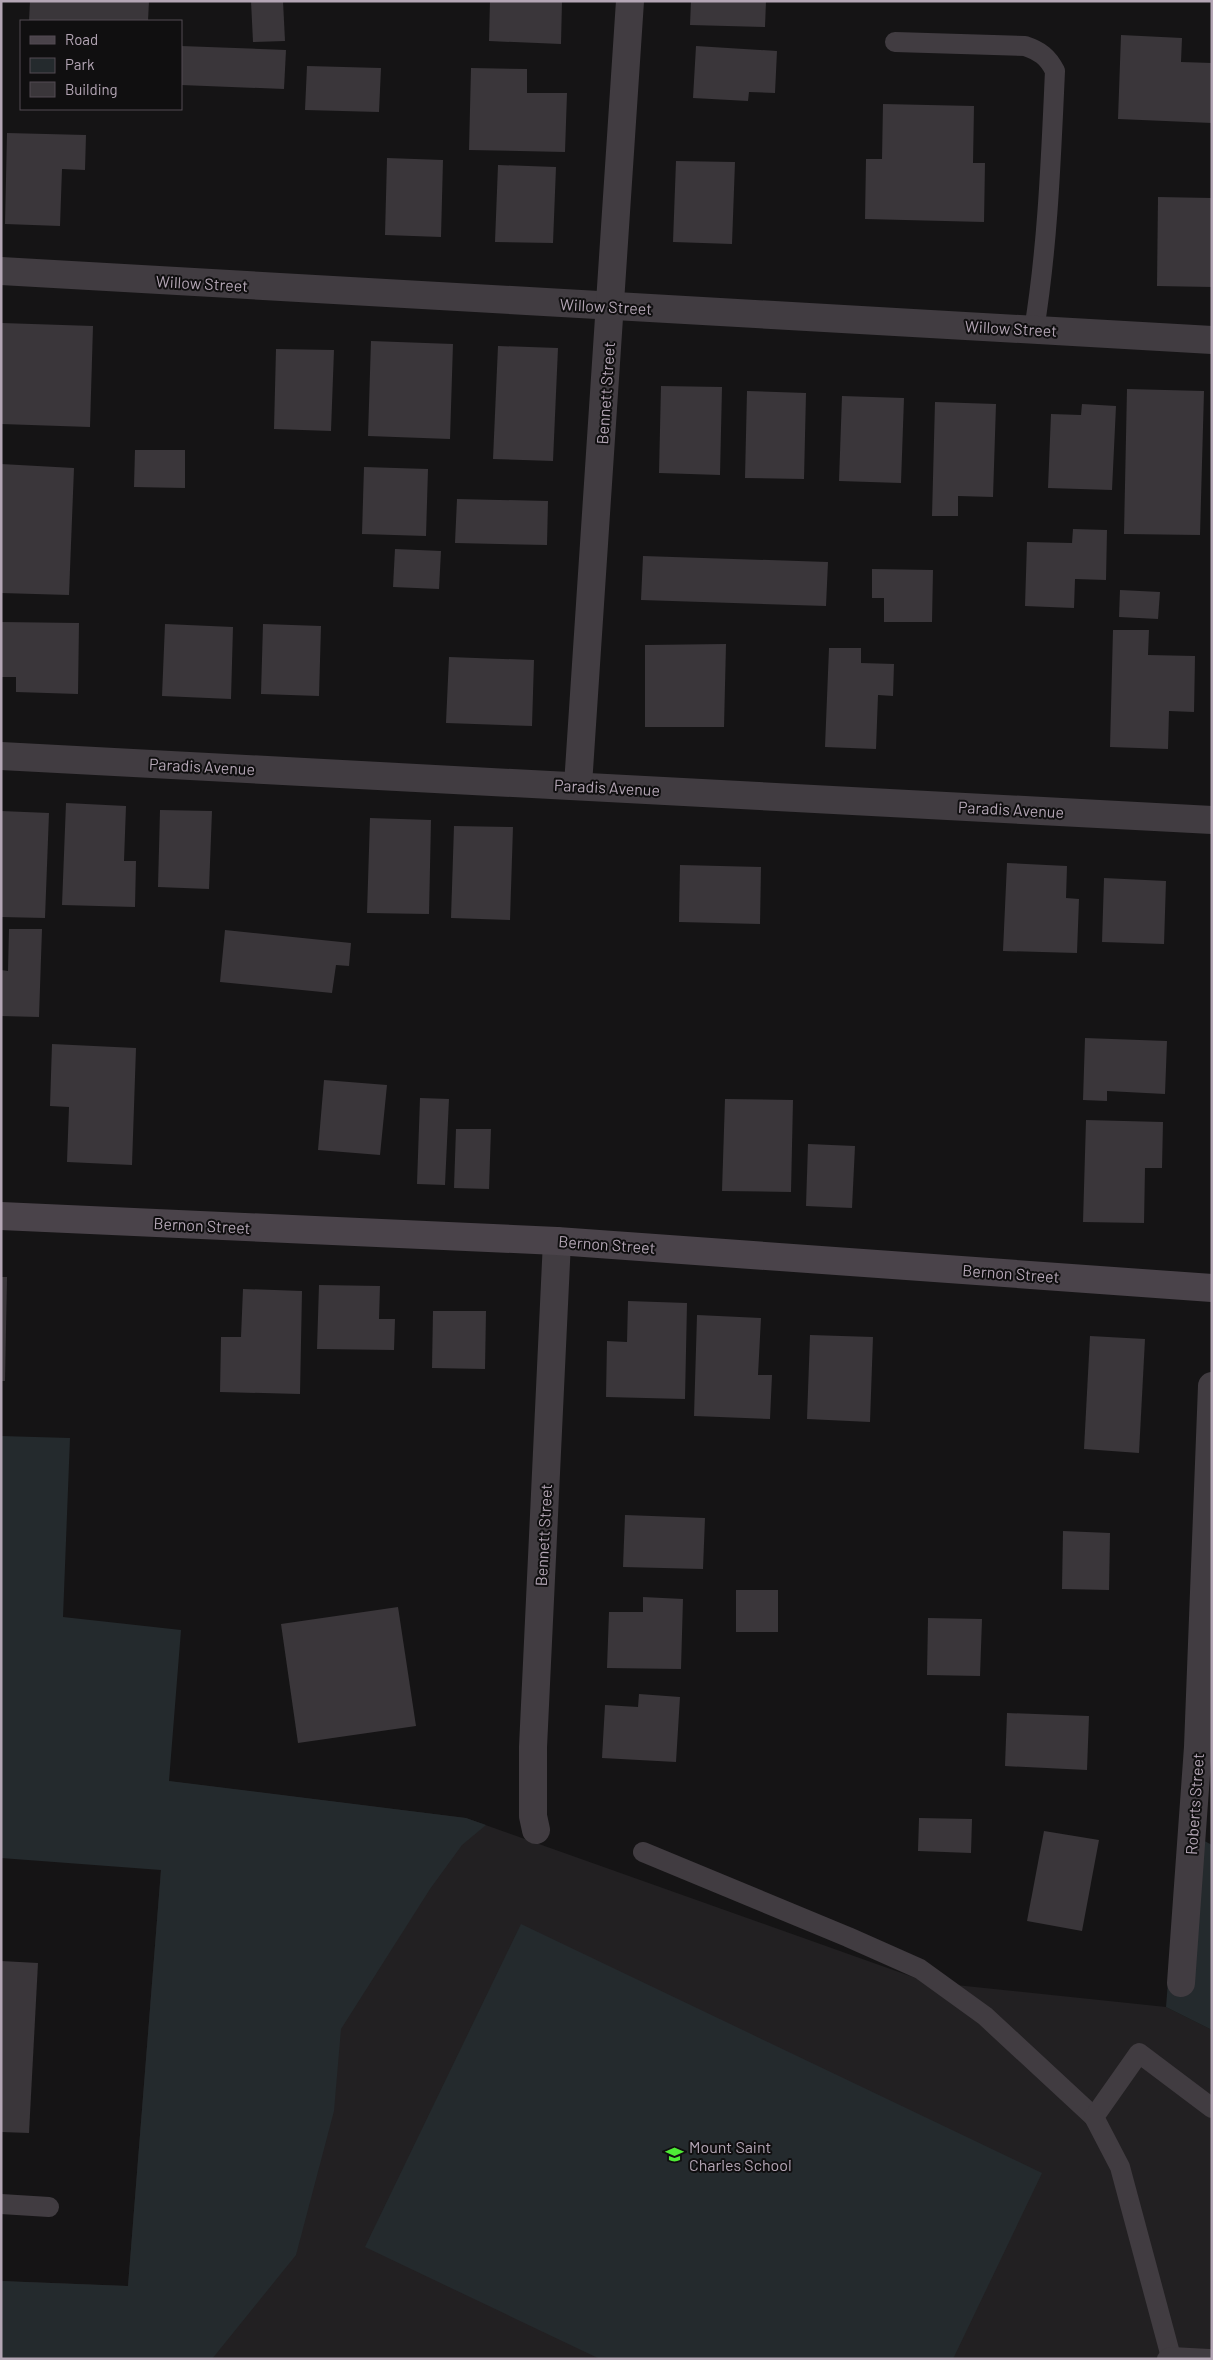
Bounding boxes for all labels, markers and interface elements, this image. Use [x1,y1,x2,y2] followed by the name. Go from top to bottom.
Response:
[20,20,182,110] legend
[65,30,98,48] text: Road
[65,55,95,73] text: Park
[65,80,118,98] text: Building
[155,271,249,295] street label: Willow Street
[559,294,653,318] street label: Willow Street
[964,316,1058,340] street label: Willow Street
[592,341,618,445] street label: Bennett Street
[149,754,255,778] street label: Paradis Avenue
[554,775,660,799] street label: Paradis Avenue
[958,797,1064,821] street label: Paradis Avenue
[153,1213,251,1237] street label: Bernon Street
[558,1231,656,1257] street label: Bernon Street
[962,1260,1060,1286] street label: Bernon Street
[531,1483,555,1587] street label: Bennett Street
[1181,1752,1207,1856] street label: Roberts Street
[689,2137,792,2174] place label: Mount Saint Charles School
[665,2145,685,2165] school or university icon: Mount Saint Charles School

